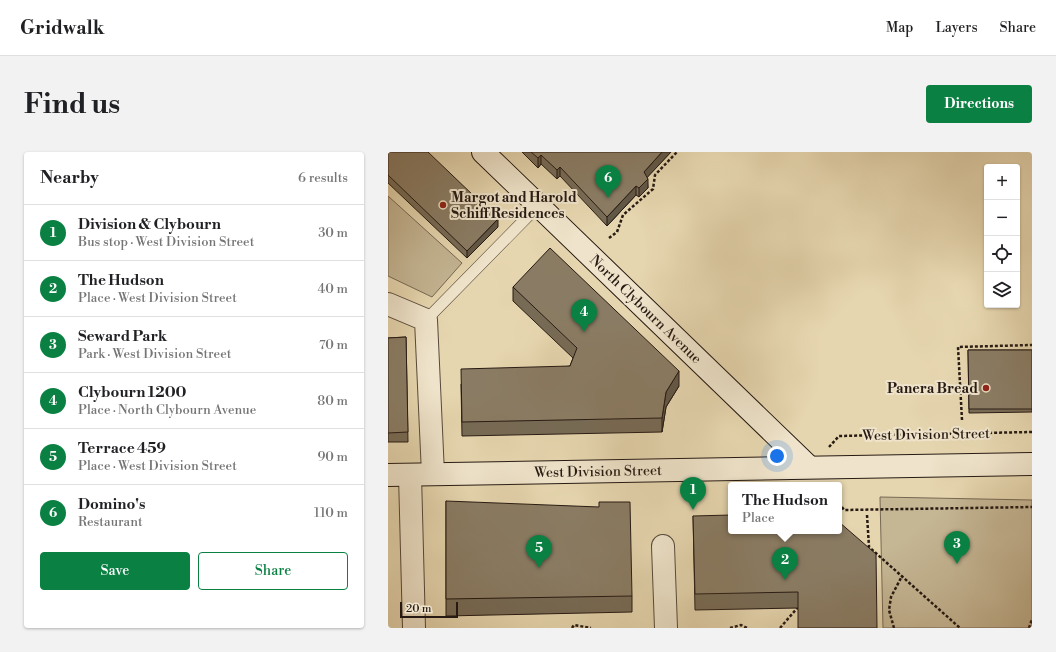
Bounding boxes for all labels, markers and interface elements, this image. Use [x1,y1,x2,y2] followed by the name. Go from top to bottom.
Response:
[20,16,104,40] text: Gridwalk
[886,19,913,37] text: Map
[935,19,978,37] text: Layers
[1000,19,1036,37] text: Share
[926,85,1032,123] button: Directions
[24,87,120,122] text: Find us
[984,164,1020,308] map controls
[984,164,1020,200] button: +
[595,165,621,198] pin: 6
[40,167,99,189] text: Nearby
[298,170,348,186] text: 6 results
[451,189,577,223] place label: Margot and Harold Schiff Residences
[438,200,448,210] marker: Margot and Harold Schiff Residences
[984,200,1020,236] button: −
[78,215,221,234] text: Division & Clybourn
[50,225,56,241] text: 1
[318,225,348,241] text: 30 m
[78,234,254,250] text: Bus stop · West Division Street
[984,236,1020,272] button: locate
[585,251,705,368] street label: North Clybourn Avenue
[78,271,164,290] text: The Hudson
[984,272,1020,308] button: layers
[49,281,57,297] text: 2
[318,281,348,297] text: 40 m
[78,290,237,306] text: Place · West Division Street
[571,299,597,332] pin: 4
[78,327,167,346] text: Seward Park
[49,337,57,353] text: 3
[319,337,348,353] text: 70 m
[78,346,231,362] text: Park · West Division Street
[887,380,978,398] place label: Panera Bread
[78,383,186,402] text: Clybourn 1200
[981,383,991,393] marker: Panera Bread
[49,393,57,409] text: 4
[317,393,348,409] text: 80 m
[78,402,256,418] text: Place · North Clybourn Avenue
[861,425,990,445] street label: West Division Street
[78,439,166,458] text: Terrace 459
[767,446,787,466] your location
[49,449,57,465] text: 5
[317,449,348,465] text: 90 m
[78,458,237,474] text: Place · West Division Street
[533,462,662,482] street label: West Division Street
[680,477,706,510] pin: 1
[728,482,842,534] popup
[742,491,828,510] text: The Hudson
[78,495,145,514] text: Domino's
[49,505,57,521] text: 6
[314,505,348,521] text: 110 m
[742,510,775,526] text: Place
[78,514,143,530] text: Restaurant
[944,531,970,564] pin: 3
[526,535,552,568] pin: 5
[772,547,798,580] pin: 2
[40,552,190,590] button: Save
[198,552,348,590] button: Share
[400,600,458,619] scale bar
[406,602,431,616] text: 20 m

